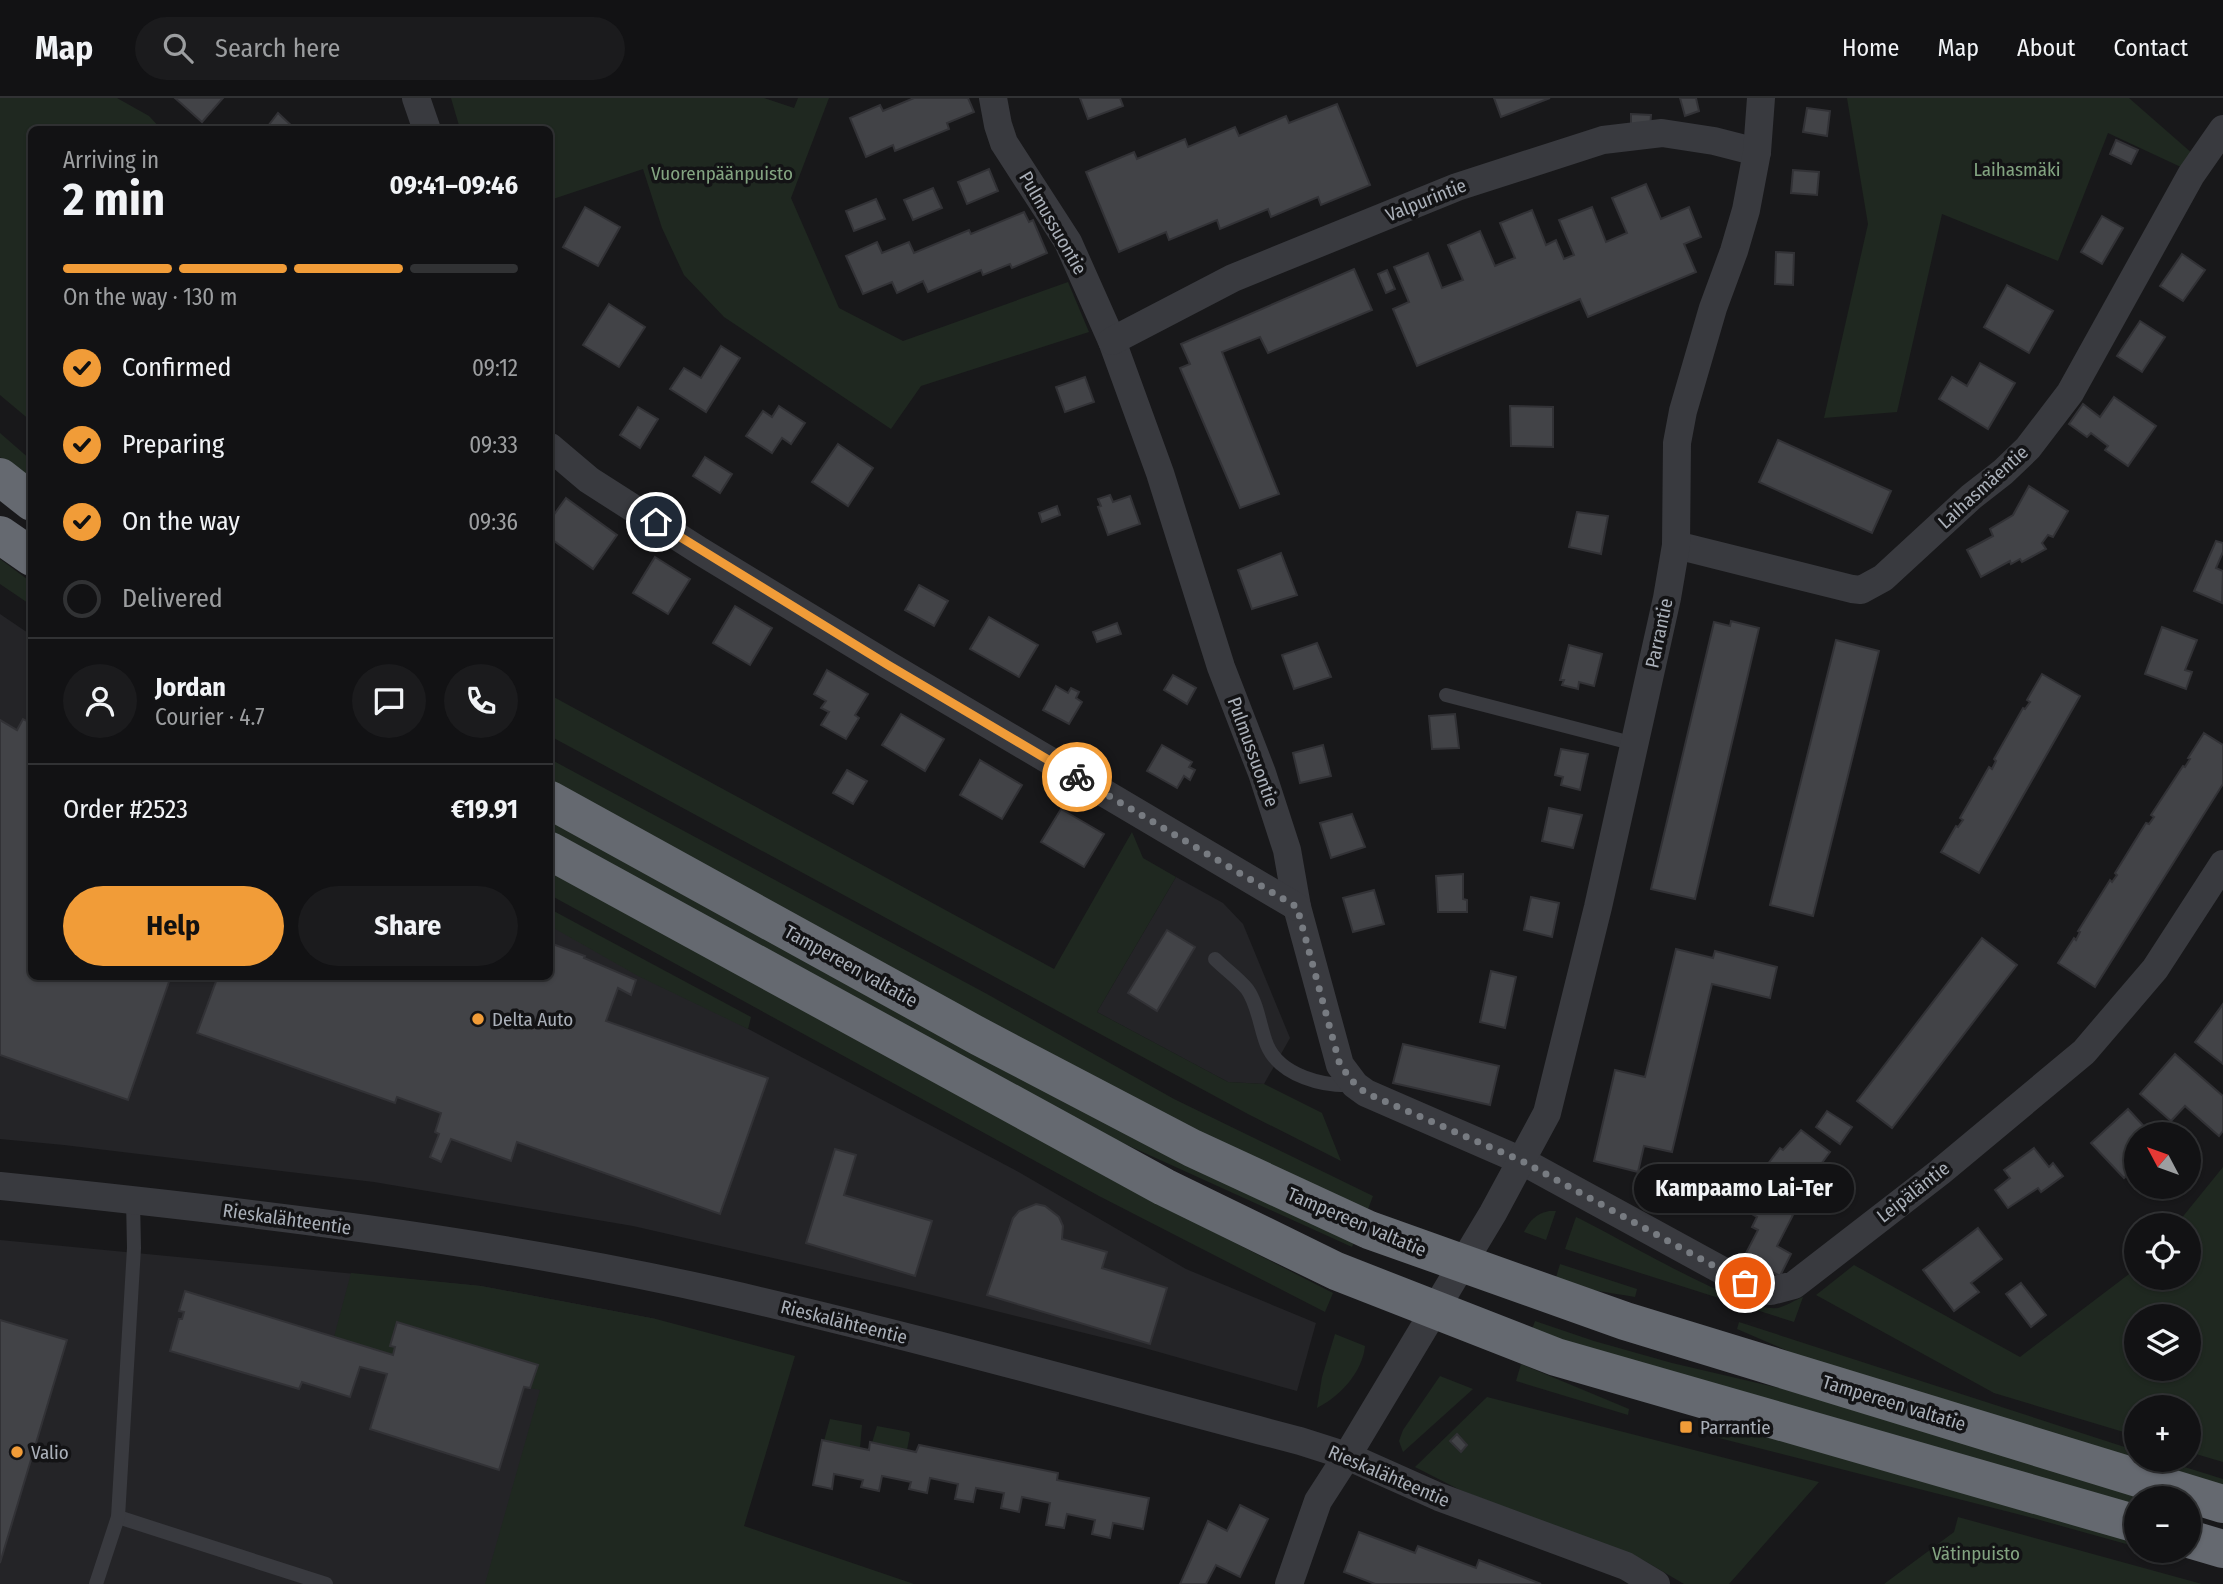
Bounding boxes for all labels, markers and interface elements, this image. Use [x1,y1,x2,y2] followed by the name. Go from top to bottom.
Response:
[135,17,625,80] search box
[35,28,93,68] text: Map
[159,29,197,67] icon: search
[215,33,340,64] text: Search here
[1842,34,1899,62] text: Home
[1937,34,1979,62] text: Map
[2017,34,2075,62] text: About
[2113,34,2188,62] text: Contact
[63,146,159,174] text: Arriving in
[1973,158,2061,181] park label: Laihasmäki
[651,162,793,185] park label: Vuorenpäänpuisto
[1014,167,1092,279] street label: Pulmussuontie
[390,170,518,201] text: 09:41–09:46
[63,172,165,227] text: 2 min
[1382,173,1470,227] street label: Valpurintie
[63,283,237,311] text: On the way · 130 m
[63,349,101,387] icon: check
[122,352,232,383] text: Confirmed
[472,354,518,382] text: 09:12
[63,426,101,464] icon: check
[122,429,224,460] text: Preparing
[469,431,518,459] text: 09:33
[1933,441,2033,533] street label: Laihasmäentie
[626,492,686,552] pin
[63,503,101,541] icon: check
[637,503,675,541] icon: home
[122,506,240,537] text: On the way
[468,508,518,536] text: 09:36
[122,583,223,614] text: Delivered
[1640,596,1678,670] street label: Parrantie
[63,664,137,738] button: person
[352,664,426,738] button: chat
[444,664,518,738] button: phone
[155,672,226,703] text: Jordan
[1222,694,1284,810] street label: Pulmussuontie
[155,703,265,731] text: Courier · 4.7
[1042,742,1112,812] courier
[1058,758,1096,796] icon: bike
[63,794,188,825] text: Order #2523
[451,794,518,825] text: €19.91
[63,886,284,966] button: Help
[298,886,518,966] button: Share
[780,920,922,1012] street label: Tampereen valtatie
[492,1008,573,1031] place label: Delta Auto
[470,1011,486,1027] marker: Delta Auto
[2124,1122,2202,1199] north arrow
[2124,1122,2201,1563] map controls
[1872,1157,1954,1227] street label: Leipäläntie
[1635,1164,1855,1213] callout: Kampaamo Lai-Ter
[1655,1174,1833,1202] text: Kampaamo Lai-Ter
[1284,1182,1430,1262] street label: Tampereen valtatie
[221,1199,353,1239] street label: Rieskalähteentie
[2124,1213,2201,1290] button: locate
[1715,1253,1775,1313] pin
[1726,1264,1764,1302] icon: bag
[778,1295,910,1349] street label: Rieskalähteentie
[2124,1304,2201,1381] button: layers
[1820,1370,1968,1436] street label: Tampereen valtatie
[2124,1395,2201,1472] button: +
[1700,1416,1771,1439] place label: Parrantie
[1678,1419,1694,1435] marker: Parrantie
[1325,1440,1453,1512] street label: Rieskalähteentie
[31,1441,69,1464] place label: Valio
[9,1444,25,1460] marker: Valio
[2124,1486,2201,1563] button: −
[1932,1542,2020,1565] park label: Vätinpuisto

